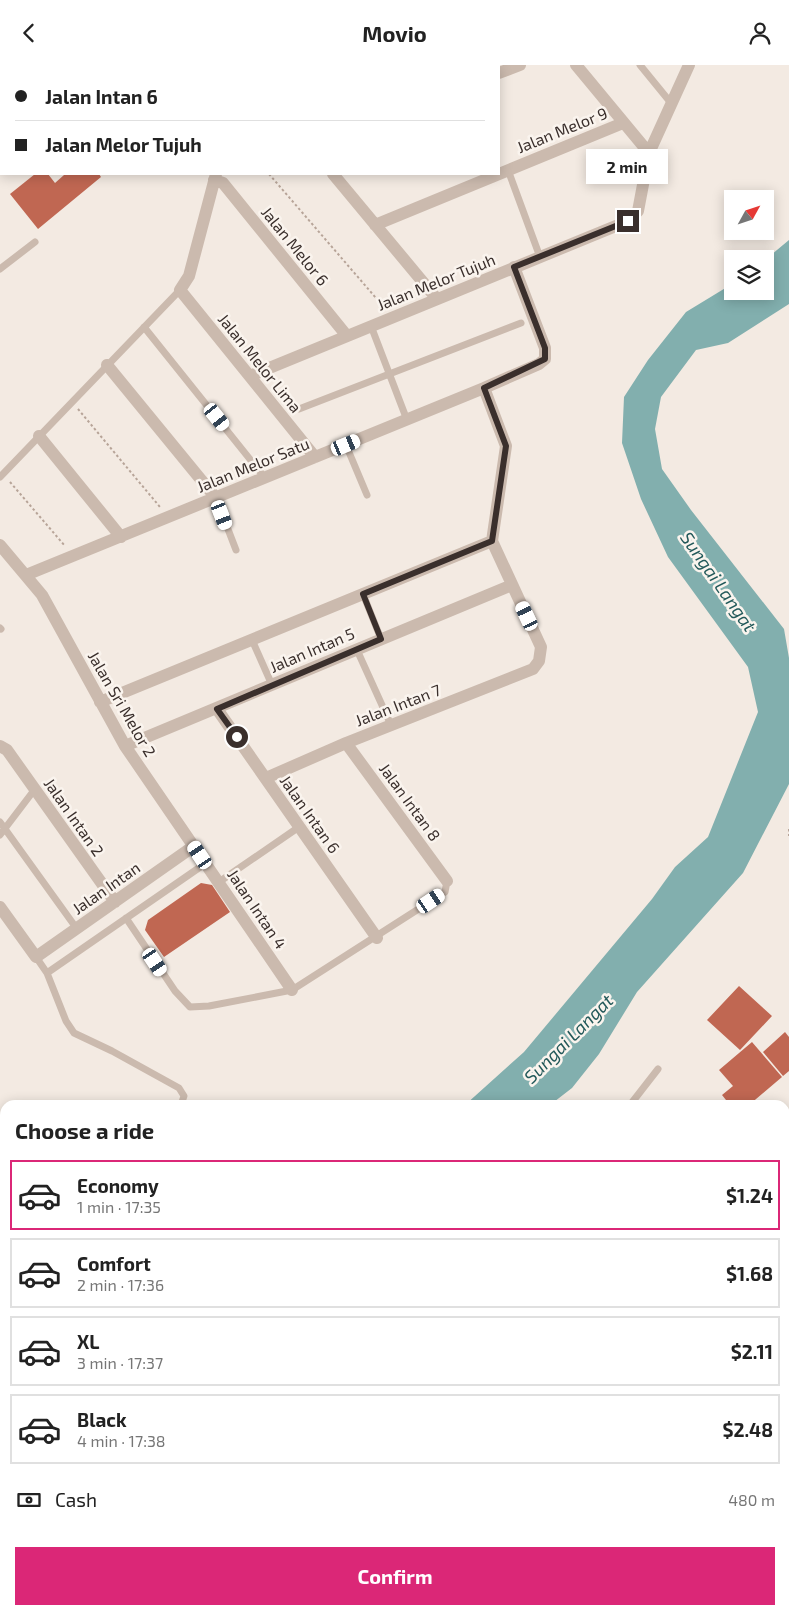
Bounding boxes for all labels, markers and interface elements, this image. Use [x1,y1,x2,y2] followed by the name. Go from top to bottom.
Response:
[15,19,43,47] icon: back
[746,19,774,47] icon: person
[362,20,427,46] text: Movio
[45,85,158,108] text: Jalan Intan 6
[514,103,610,156] street label: Jalan Melor 9
[45,133,202,156] text: Jalan Melor Tujuh
[587,149,669,183] callout: 2 min
[607,157,647,176] text: 2 min
[724,190,774,240] north arrow
[724,190,774,300] map controls
[258,202,333,289] street label: Jalan Melor 6
[617,210,639,232] route end
[374,249,498,315] street label: Jalan Melor Tujuh
[724,250,774,300] button: layers
[215,309,306,416] street label: Jalan Melor Lima
[201,401,232,433] car
[329,432,362,458] car
[194,433,312,496] street label: Jalan Melor Satu
[209,498,234,532] car
[676,527,762,636] water label: Sungai Langat
[513,599,540,633] car
[266,623,357,676] street label: Jalan Intan 5
[85,648,160,760] street label: Jalan Sri Melor 2
[352,680,443,730] street label: Jalan Intan 7
[226,726,248,748] route start
[376,759,445,844] street label: Jalan Intan 8
[277,771,344,856] street label: Jalan Intan 6
[41,774,108,859] street label: Jalan Intan 2
[185,838,214,872] car
[68,857,143,918] street label: Jalan Intan
[224,865,291,952] street label: Jalan Intan 4
[414,886,447,916] car
[140,945,169,979] car
[519,989,618,1087] water label: Sungai Langat
[15,1117,154,1143] text: Choose a ride
[17,1173,62,1218] icon: car
[77,1174,159,1197] text: Economy
[726,1184,773,1207] text: $1.24
[77,1197,161,1216] text: 1 min · 17:35
[17,1251,62,1296] icon: car
[77,1252,151,1275] text: Comfort
[726,1262,773,1285] text: $1.68
[77,1275,164,1294] text: 2 min · 17:36
[17,1329,62,1374] icon: car
[77,1330,99,1353] text: XL
[731,1340,773,1363] text: $2.11
[77,1353,163,1372] text: 3 min · 17:37
[17,1407,62,1452] icon: car
[77,1408,127,1431] text: Black
[722,1418,773,1441] text: $2.48
[77,1431,166,1450] text: 4 min · 17:38
[15,1486,43,1514] icon: cash
[55,1488,97,1511] text: Cash
[728,1490,775,1509] text: 480 m
[15,1547,775,1605] button: Confirm

